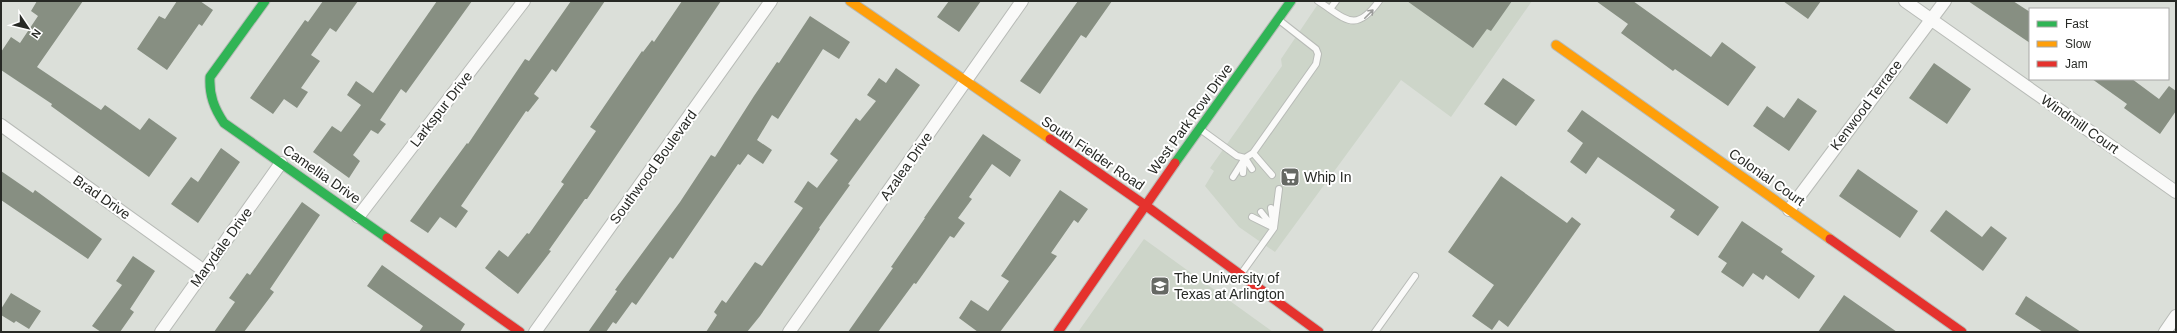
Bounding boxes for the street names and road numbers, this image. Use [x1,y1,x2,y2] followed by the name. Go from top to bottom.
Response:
[1827,57,1905,153] street label: Kenwood Terrace
[1145,60,1236,177] street label: West Park Row Drive
[407,68,475,150] street label: Larkspur Drive
[2038,91,2122,157] street label: Windmill Court
[606,107,700,227] street label: Southwood Boulevard
[1039,113,1147,193] street label: South Fielder Road
[877,129,935,203] street label: Azalea Drive
[280,141,364,207] street label: Camellia Drive
[1726,145,1808,209] street label: Colonial Court
[70,171,134,223] street label: Brad Drive
[187,204,255,290] street label: Marydale Drive

